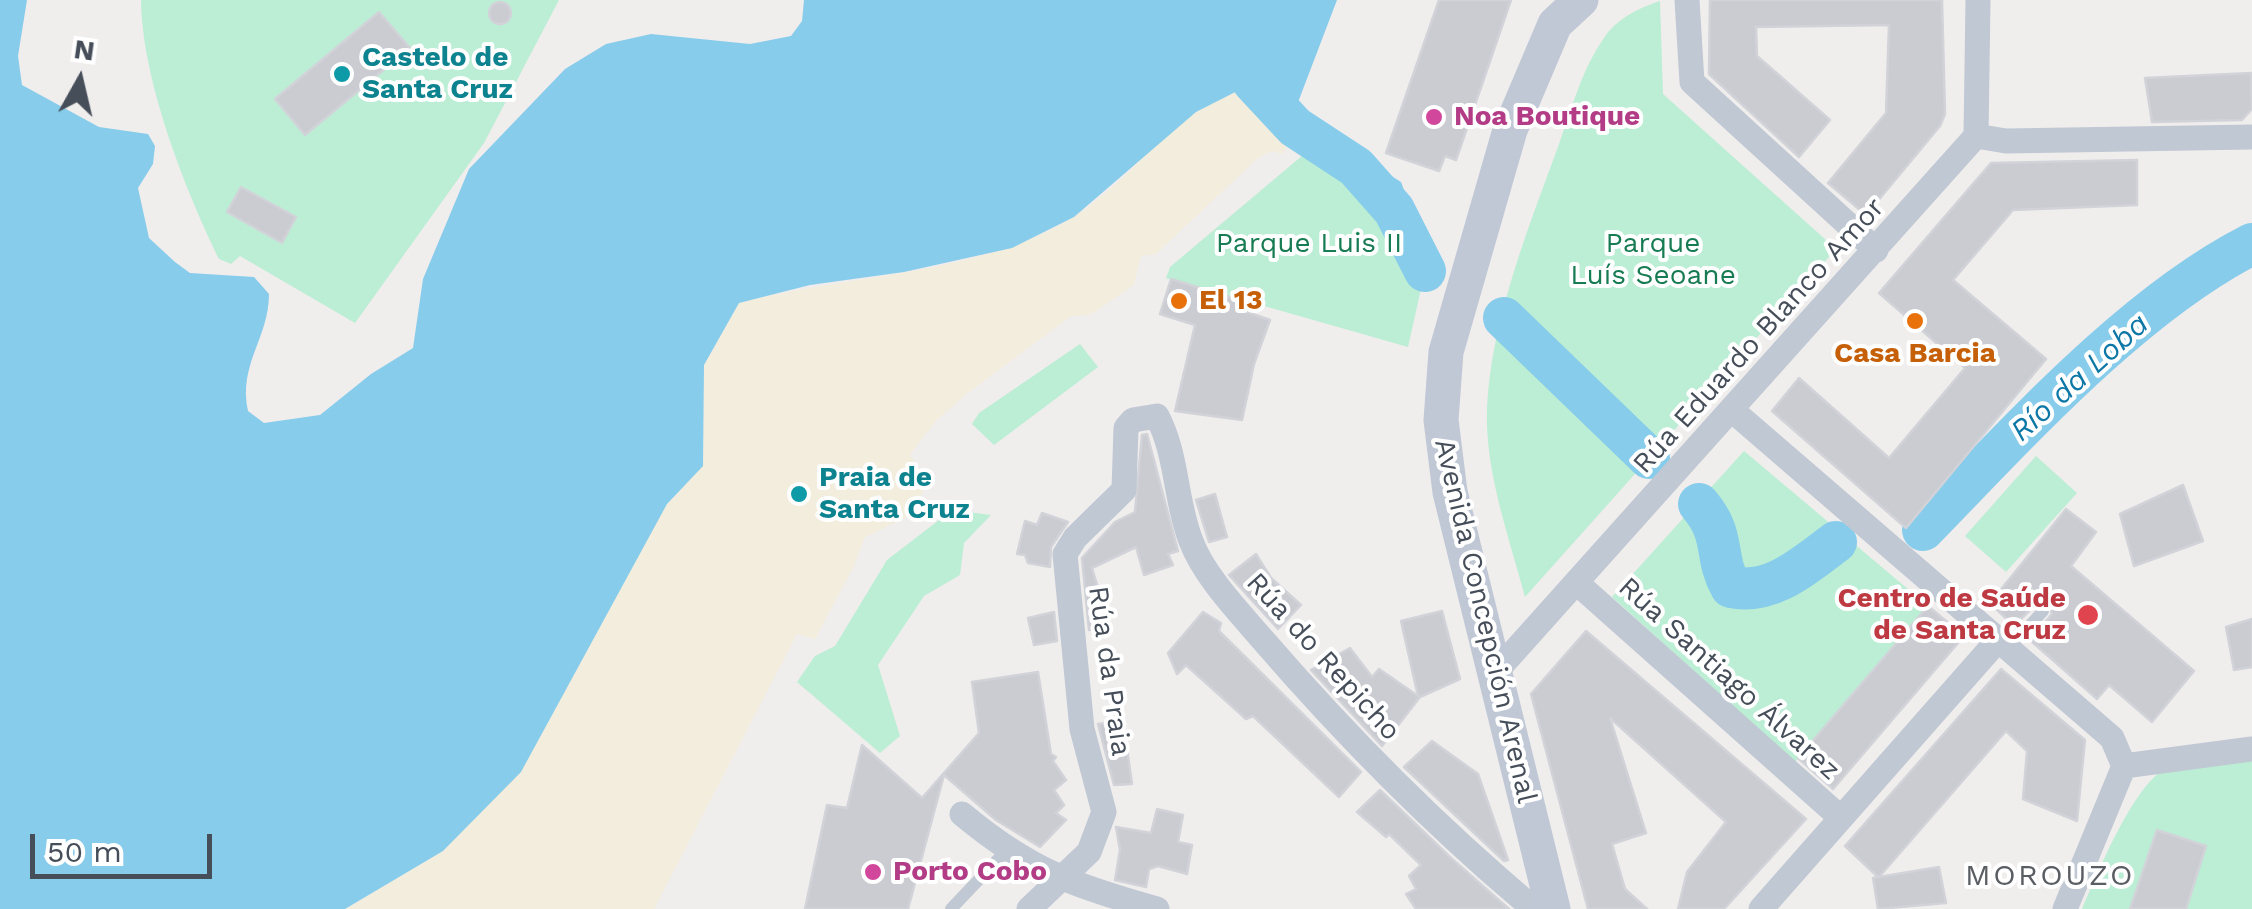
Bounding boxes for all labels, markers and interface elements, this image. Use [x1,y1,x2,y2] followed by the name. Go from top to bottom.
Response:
[30,30,130,130] north arrow
[72,32,97,68] text: N
[362,41,513,107] place label: Castelo de Santa Cruz
[331,63,353,85] marker: Castelo de Santa Cruz
[1454,100,1640,134] place label: Noa Boutique
[1423,106,1445,128] marker: Noa Boutique
[1626,191,1892,481] street label: Rúa Eduardo Blanco Amor
[1216,227,1402,261] park label: Parque Luis II
[1570,227,1736,293] park label: Parque Luís Seoane
[1199,284,1263,318] place label: El 13
[1168,290,1190,312] marker: El 13
[2004,307,2156,449] water label: Río da Loba
[1904,310,1926,332] marker: Casa Barcia
[1834,337,1996,371] place label: Casa Barcia
[1427,436,1543,806] street label: Avenida Concepción Arenal
[819,461,970,527] place label: Praia de Santa Cruz
[788,483,810,505] marker: Praia de Santa Cruz
[1239,566,1407,748] street label: Rúa do Repicho
[1611,571,1847,787] street label: Rúa Santiago Álvarez
[1838,582,2066,648] place label: Centro de Saúde de Santa Cruz
[1080,584,1138,758] street label: Rúa da Praia
[2075,602,2101,628] marker: Centro de Saúde de Santa Cruz
[35,814,218,876] scale bar
[47,834,122,869] text: 50 m
[893,855,1047,889] place label: Porto Cobo
[1965,858,2135,894] district label: MOROUZO
[862,861,884,883] marker: Porto Cobo

